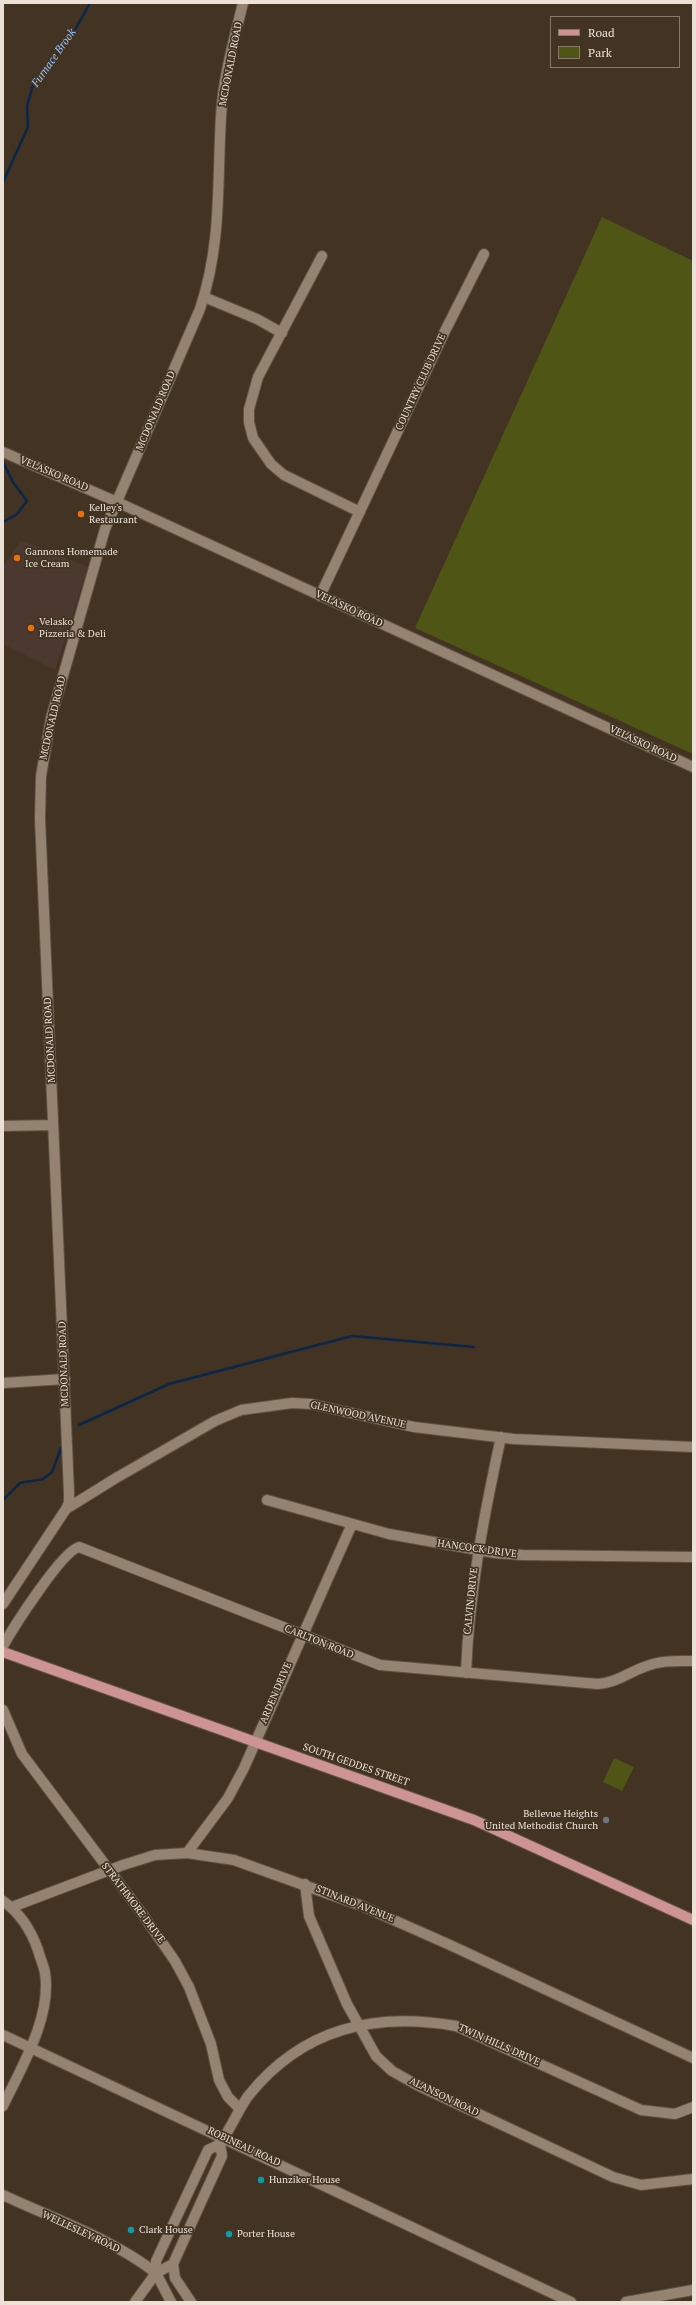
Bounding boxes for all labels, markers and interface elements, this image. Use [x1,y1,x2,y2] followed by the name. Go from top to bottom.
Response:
[550,16,680,68] legend
[217,21,245,107] street label: MCDONALD ROAD
[588,25,615,40] text: Road
[29,26,79,90] water label: Furnace Brook
[588,45,612,60] text: Park
[393,332,449,432] street label: COUNTRY CLUB DRIVE
[134,369,178,453] street label: MCDONALD ROAD
[18,454,90,494] street label: VELASKO ROAD
[89,502,138,526] place label: Kelley's Restaurant
[76,509,86,519] marker: Kelley's Restaurant
[25,546,118,570] place label: Gannons Homemade Ice Cream
[12,553,22,563] marker: Gannons Homemade Ice Cream
[313,588,385,630] street label: VELASKO ROAD
[39,616,106,640] place label: Velasko Pizzeria & Deli
[26,623,36,633] marker: Velasko Pizzeria & Deli
[38,675,68,761] street label: MCDONALD ROAD
[607,723,679,765] street label: VELASKO ROAD
[42,997,58,1083] street label: MCDONALD ROAD
[57,1321,71,1407] street label: MCDONALD ROAD
[309,1399,407,1431] street label: GLENWOOD AVENUE
[437,1537,517,1561] street label: HANCOCK DRIVE
[462,1567,480,1635] street label: CALVIN DRIVE
[283,1623,355,1661] street label: CARLTON ROAD
[258,1661,294,1725] street label: ARDEN DRIVE
[301,1741,411,1789] street label: SOUTH GEDDES STREET
[485,1808,598,1832] place label: Bellevue Heights United Methodist Church
[601,1815,611,1825] marker: Bellevue Heights United Methodist Church
[99,1860,167,1946] street label: STRATHMORE DRIVE
[314,1883,396,1925] street label: STINARD AVENUE
[456,2022,542,2068] street label: TWIN HILLS DRIVE
[407,2075,481,2119] street label: ALANSON ROAD
[206,2125,282,2169] street label: ROBINEAU ROAD
[269,2174,340,2186] place label: Hunziker House
[256,2175,266,2185] marker: Hunziker House
[40,2209,122,2255] street label: WELLESLEY ROAD
[139,2224,193,2236] place label: Clark House
[126,2225,136,2235] marker: Clark House
[237,2228,295,2240] place label: Porter House
[224,2229,234,2239] marker: Porter House

